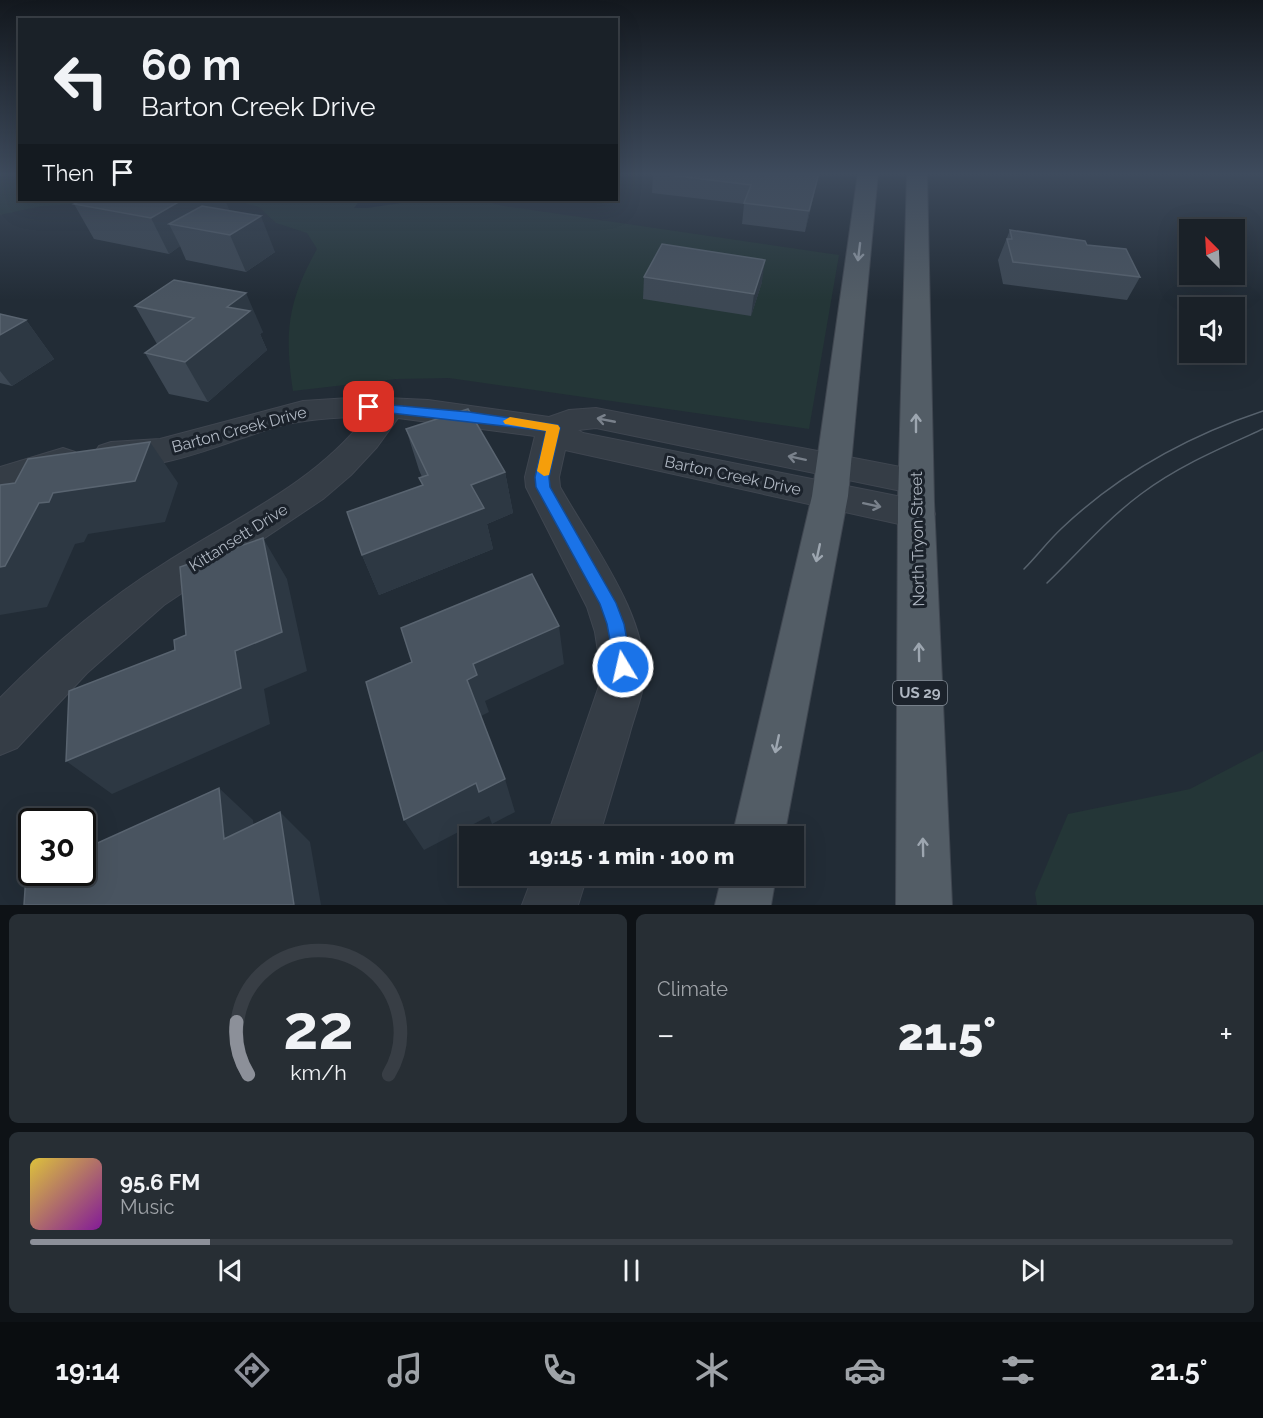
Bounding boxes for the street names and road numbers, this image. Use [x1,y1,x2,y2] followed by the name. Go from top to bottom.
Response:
[170,402,309,457] street label: Barton Creek Drive
[663,452,803,499] street label: Barton Creek Drive
[907,471,928,607] street label: North Tryon Street
[185,500,291,575] street label: Kittansett Drive
[893,681,947,705] road number: US 29

